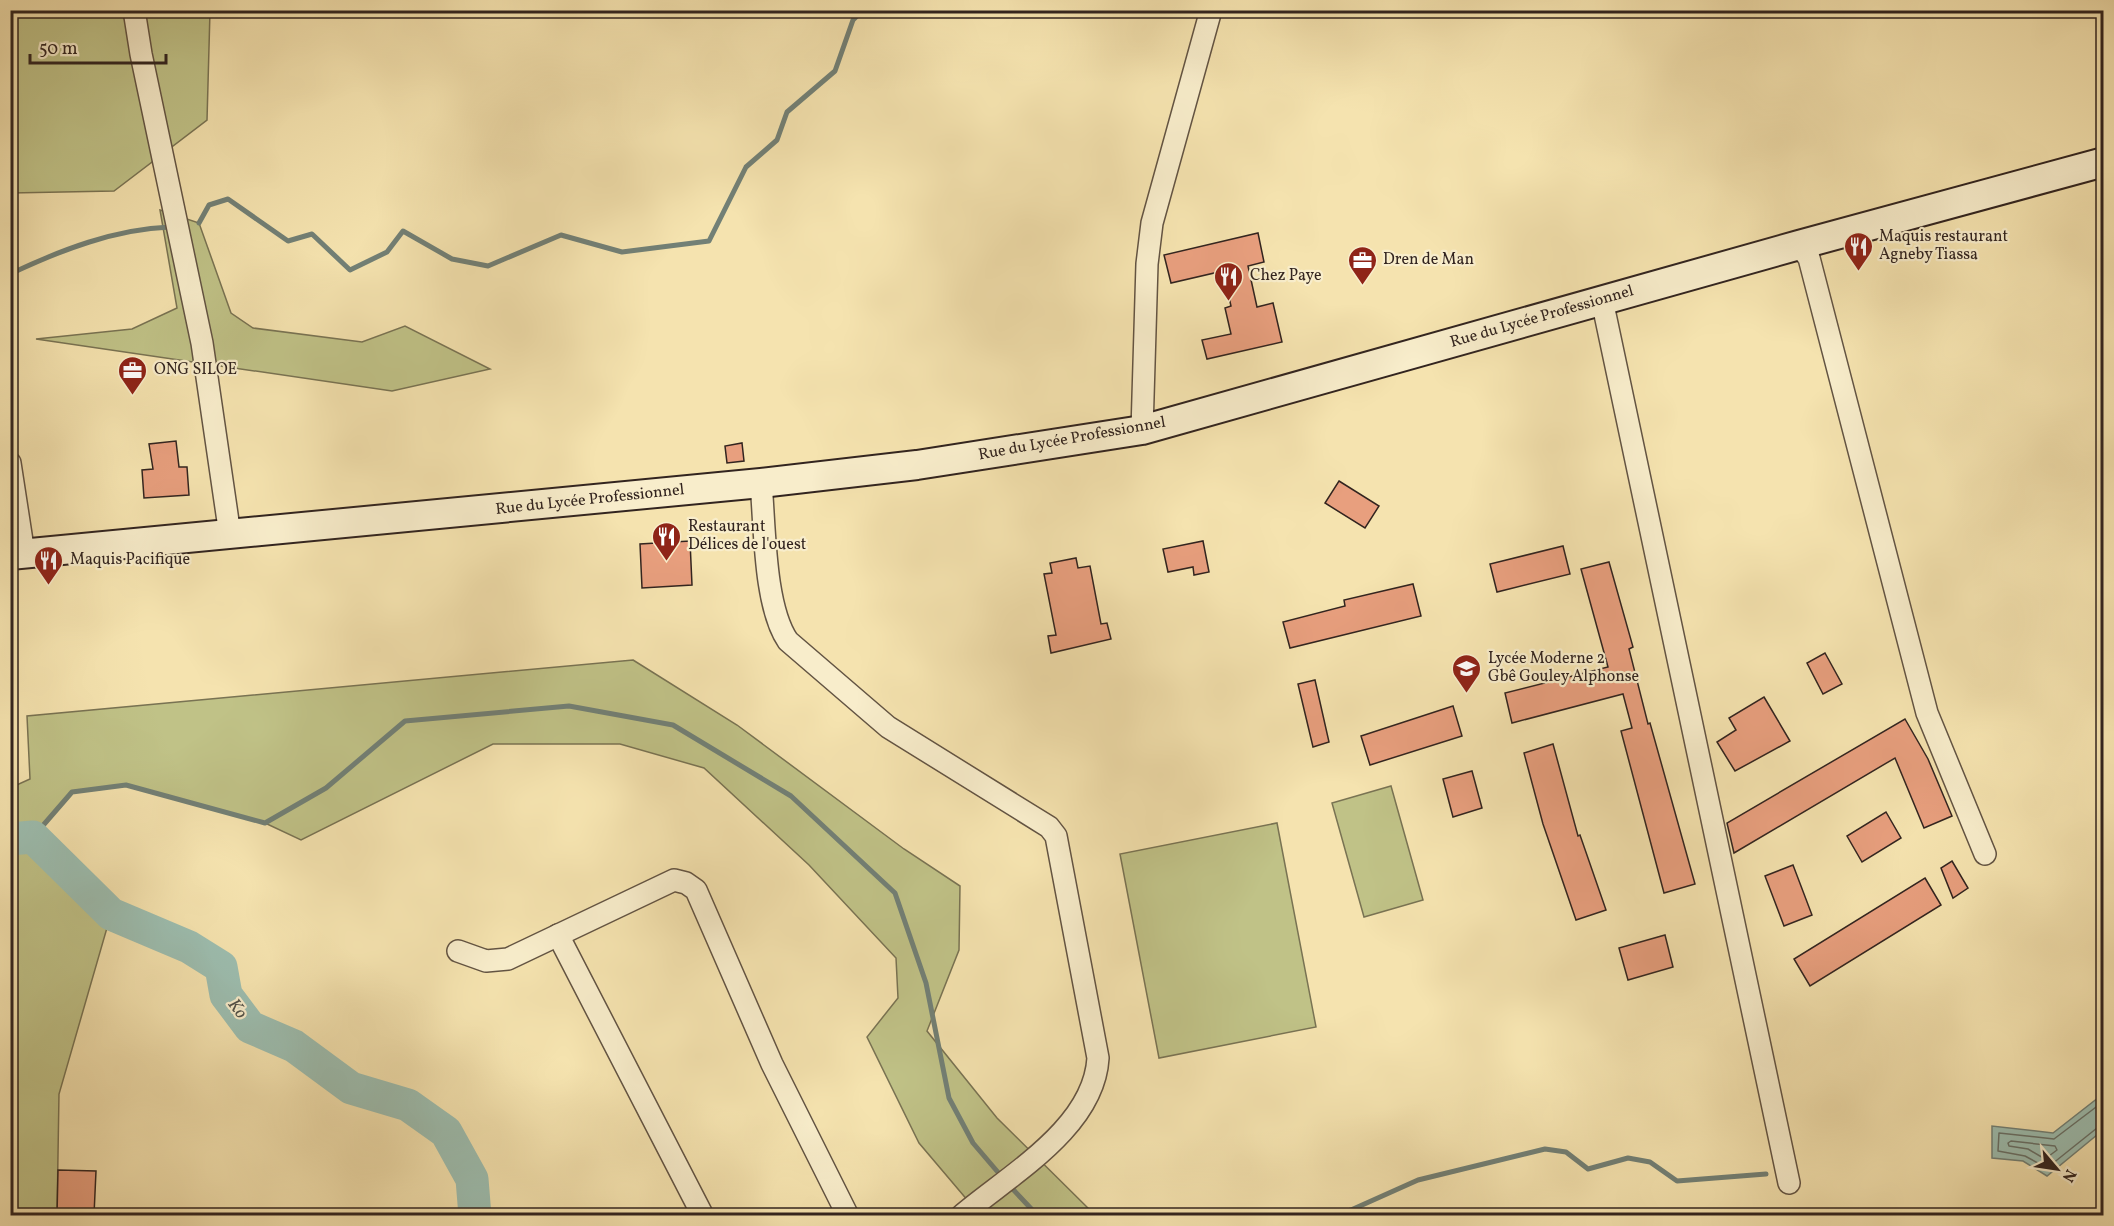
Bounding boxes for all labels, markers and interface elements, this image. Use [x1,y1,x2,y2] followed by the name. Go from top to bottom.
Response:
[30,27,166,65] scale bar
[39,37,78,62] text: 50 m
[1879,226,2008,266] place label: Maquis restaurant Agneby Tiassa
[1842,230,1874,272] restaurant icon: Maquis restaurant Agneby Tiassa
[1346,244,1378,286] office icon: Dren de Man
[1383,249,1474,271] place label: Dren de Man
[1213,260,1245,302] restaurant icon: Chez Paye
[1250,265,1322,287] place label: Chez Paye
[1448,280,1637,354] street label: Rue du Lycée Professionnel
[117,354,149,396] office icon: ONG SILOE
[154,359,237,381] place label: ONG SILOE
[977,412,1168,466] street label: Rue du Lycée Professionnel
[494,479,686,521] street label: Rue du Lycée Professionnel
[688,516,807,556] place label: Restaurant Délices de l'ouest
[651,520,683,562] restaurant icon: Restaurant Délices de l'ouest
[33,544,65,586] restaurant icon: Maquis Pacifique
[70,549,190,571] place label: Maquis Pacifique
[1488,648,1639,688] place label: Lycée Moderne 2 Gbê Gouley Alphonse
[1451,652,1483,694] school or university icon: Lycée Moderne 2 Gbê Gouley Alphonse
[221,994,253,1024] water label: Ko
[2027,1139,2087,1199] north arrow
[2056,1165,2081,1186] text: N

